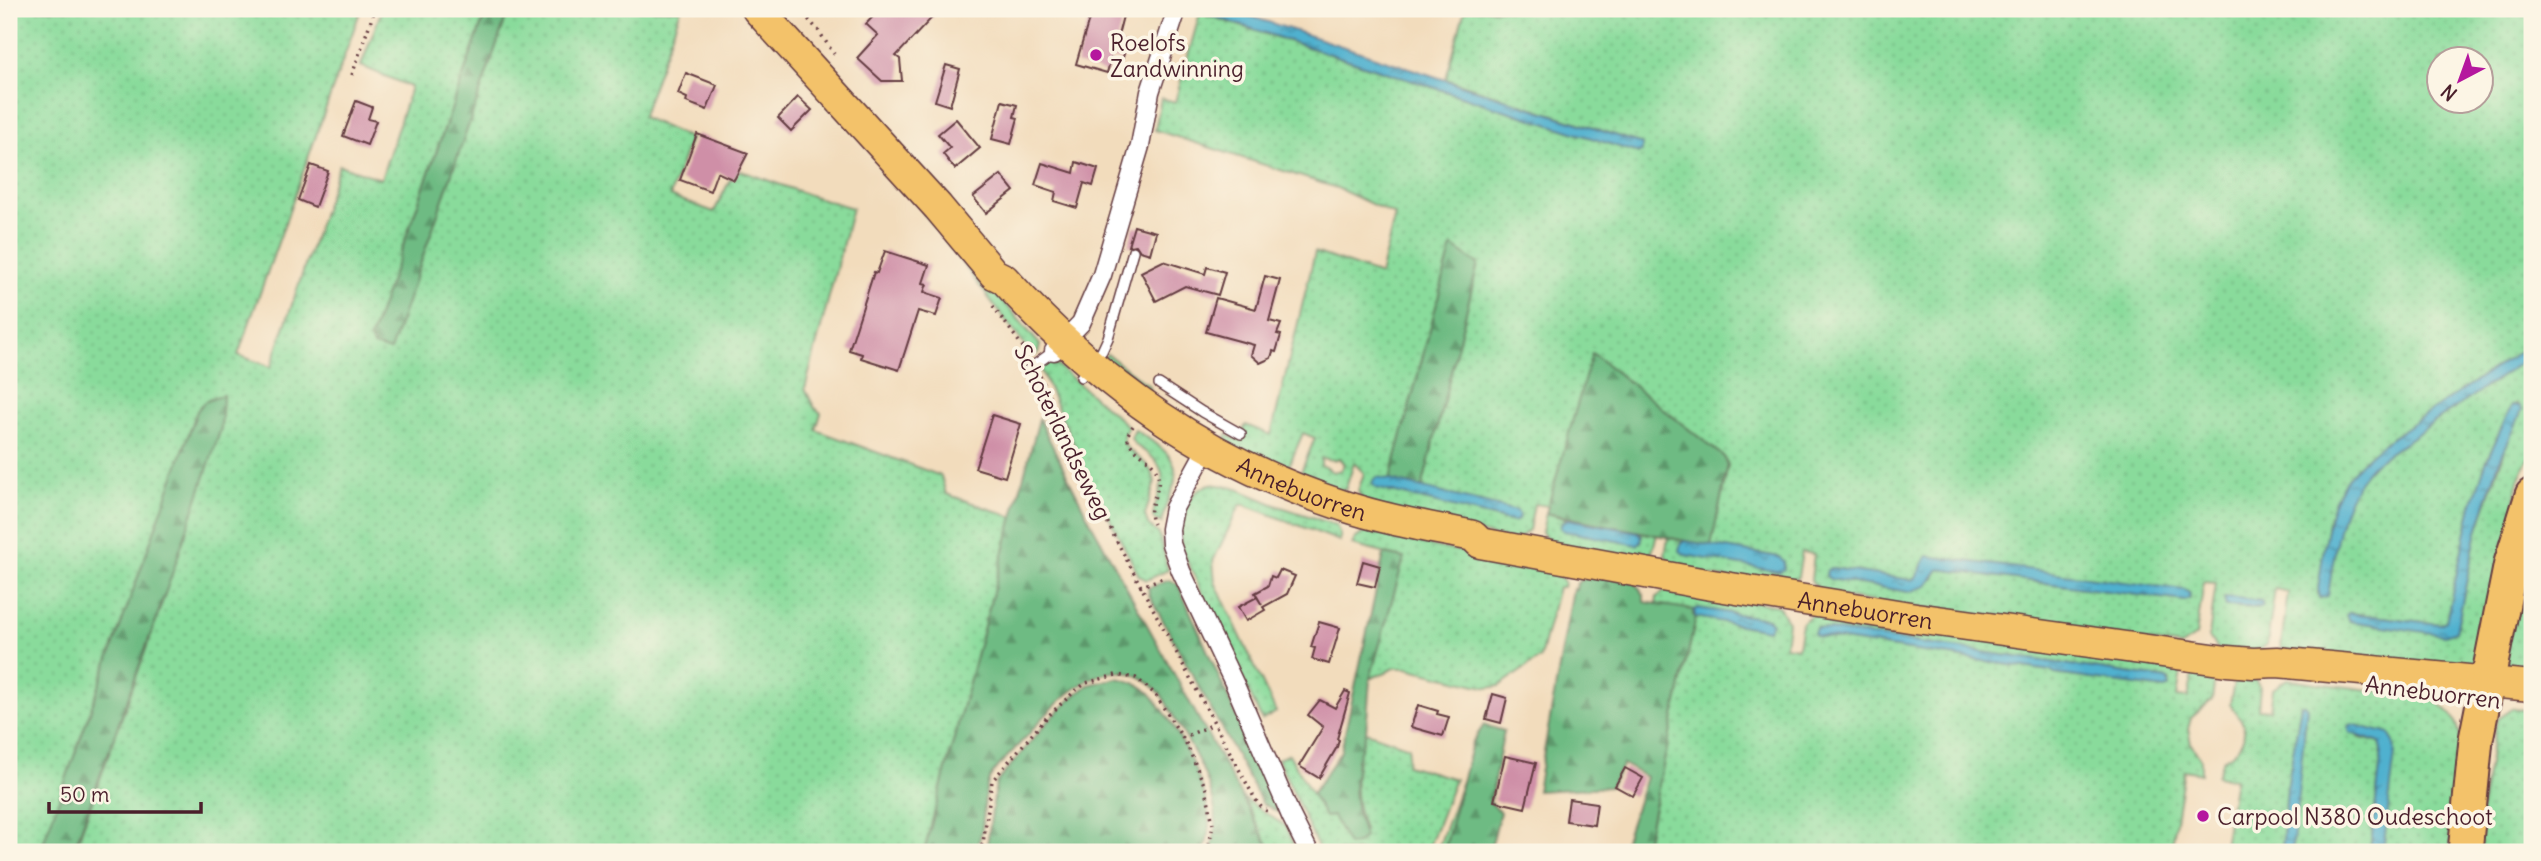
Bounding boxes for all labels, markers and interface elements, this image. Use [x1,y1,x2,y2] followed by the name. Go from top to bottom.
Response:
[1110,28,1244,83] place label: Roelofs Zandwinning
[2426,46,2496,116] north arrow
[1088,47,1104,63] marker: Roelofs Zandwinning
[2436,79,2462,106] text: N
[1008,340,1118,524] street label: Schoterlandseweg
[1232,450,1370,527] street label: Annebuorren
[1796,585,1935,635] street label: Annebuorren
[2363,669,2503,715] street label: Annebuorren
[49,770,201,814] scale bar
[60,781,109,808] text: 50 m
[2217,802,2493,831] place label: Carpool N380 Oudeschoot
[2195,808,2211,824] marker: Carpool N380 Oudeschoot

